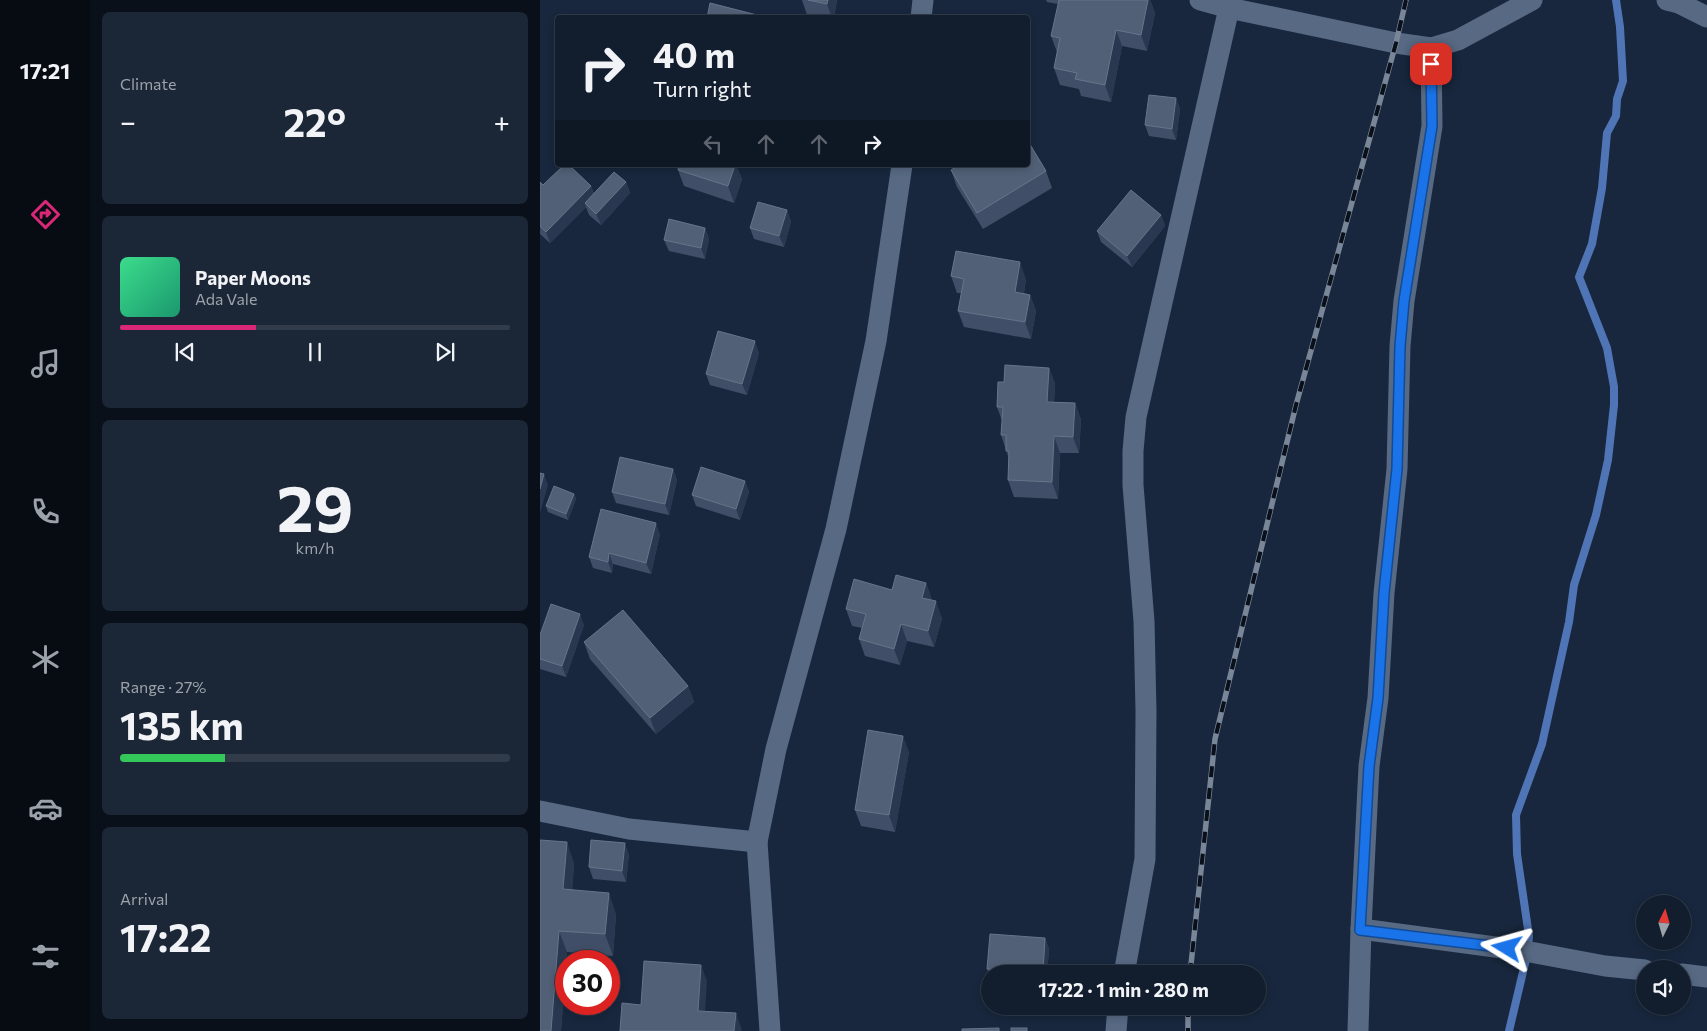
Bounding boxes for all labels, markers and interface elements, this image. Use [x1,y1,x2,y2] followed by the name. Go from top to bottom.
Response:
[653,32,735,75] text: 40 m
[570,35,635,100] icon: right
[1410,43,1452,85] pin
[1417,50,1445,78] icon: arrive
[20,57,70,84] text: 17:21
[120,74,176,93] text: Climate
[653,75,751,102] text: Turn right
[283,98,346,145] text: 22°
[120,104,136,138] text: −
[494,104,510,138] text: +
[699,130,727,158] icon: left
[752,130,780,158] icon: ahead
[805,130,833,158] icon: ahead
[858,130,886,158] icon: right
[28,197,63,232] icon: directions
[195,266,311,289] text: Paper Moons
[195,289,257,308] text: Ada Vale
[171,338,199,366] icon: previous
[301,338,329,366] icon: pause
[431,338,459,366] icon: next
[28,346,63,381] icon: music
[277,466,353,545] text: 29
[28,494,63,529] icon: phone
[296,538,334,557] text: km/h
[28,642,63,677] icon: climate
[120,677,206,696] text: Range · 27%
[120,701,244,748] text: 135 km
[28,791,63,826] icon: car
[120,889,168,908] text: Arrival
[1636,895,1691,950] north arrow
[1636,895,1691,1015] map controls
[120,913,211,960] text: 17:22
[1480,921,1532,973] position arrow
[28,939,63,974] icon: filters
[555,950,620,1015] speed limit sign: 30
[1636,960,1691,1015] button: sound
[1038,978,1209,1001] text: 17:22 · 1 min · 280 m

